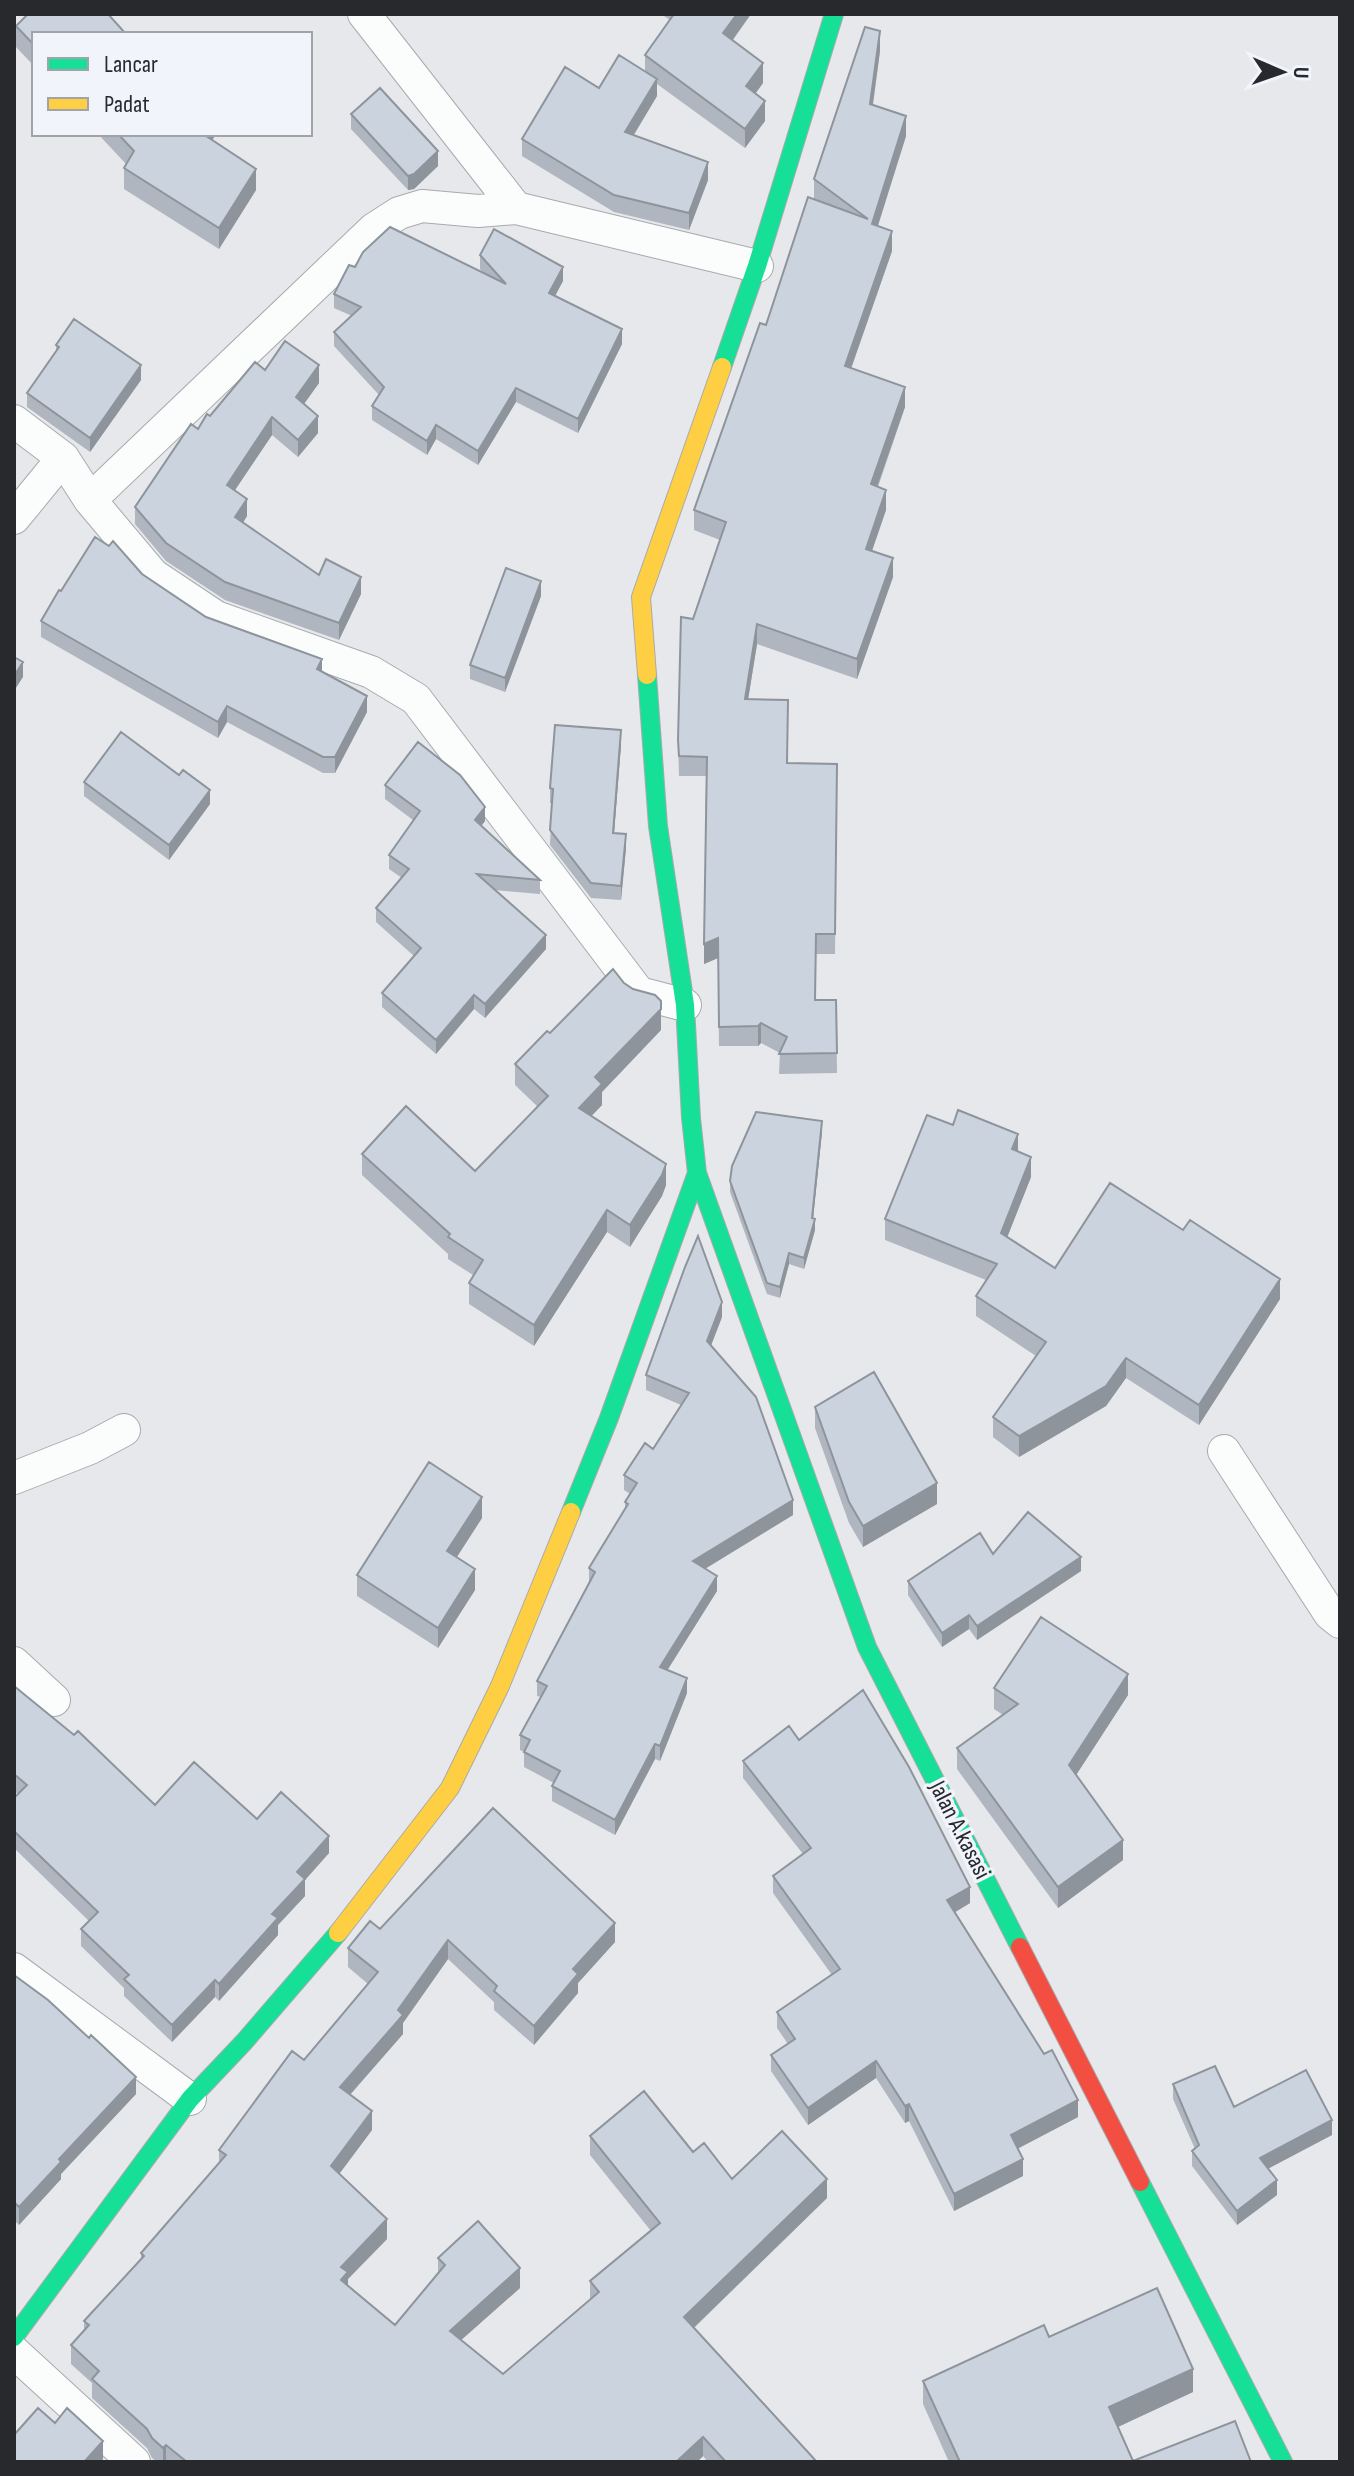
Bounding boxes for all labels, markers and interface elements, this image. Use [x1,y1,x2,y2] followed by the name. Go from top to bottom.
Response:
[32,32,312,136] legend
[1242,32,1322,112] north arrow
[104,50,158,79] text: Lancar
[1287,66,1314,79] text: U
[104,90,150,119] text: Padat
[923,1775,997,1884] street label: Jalan A.kasasi

